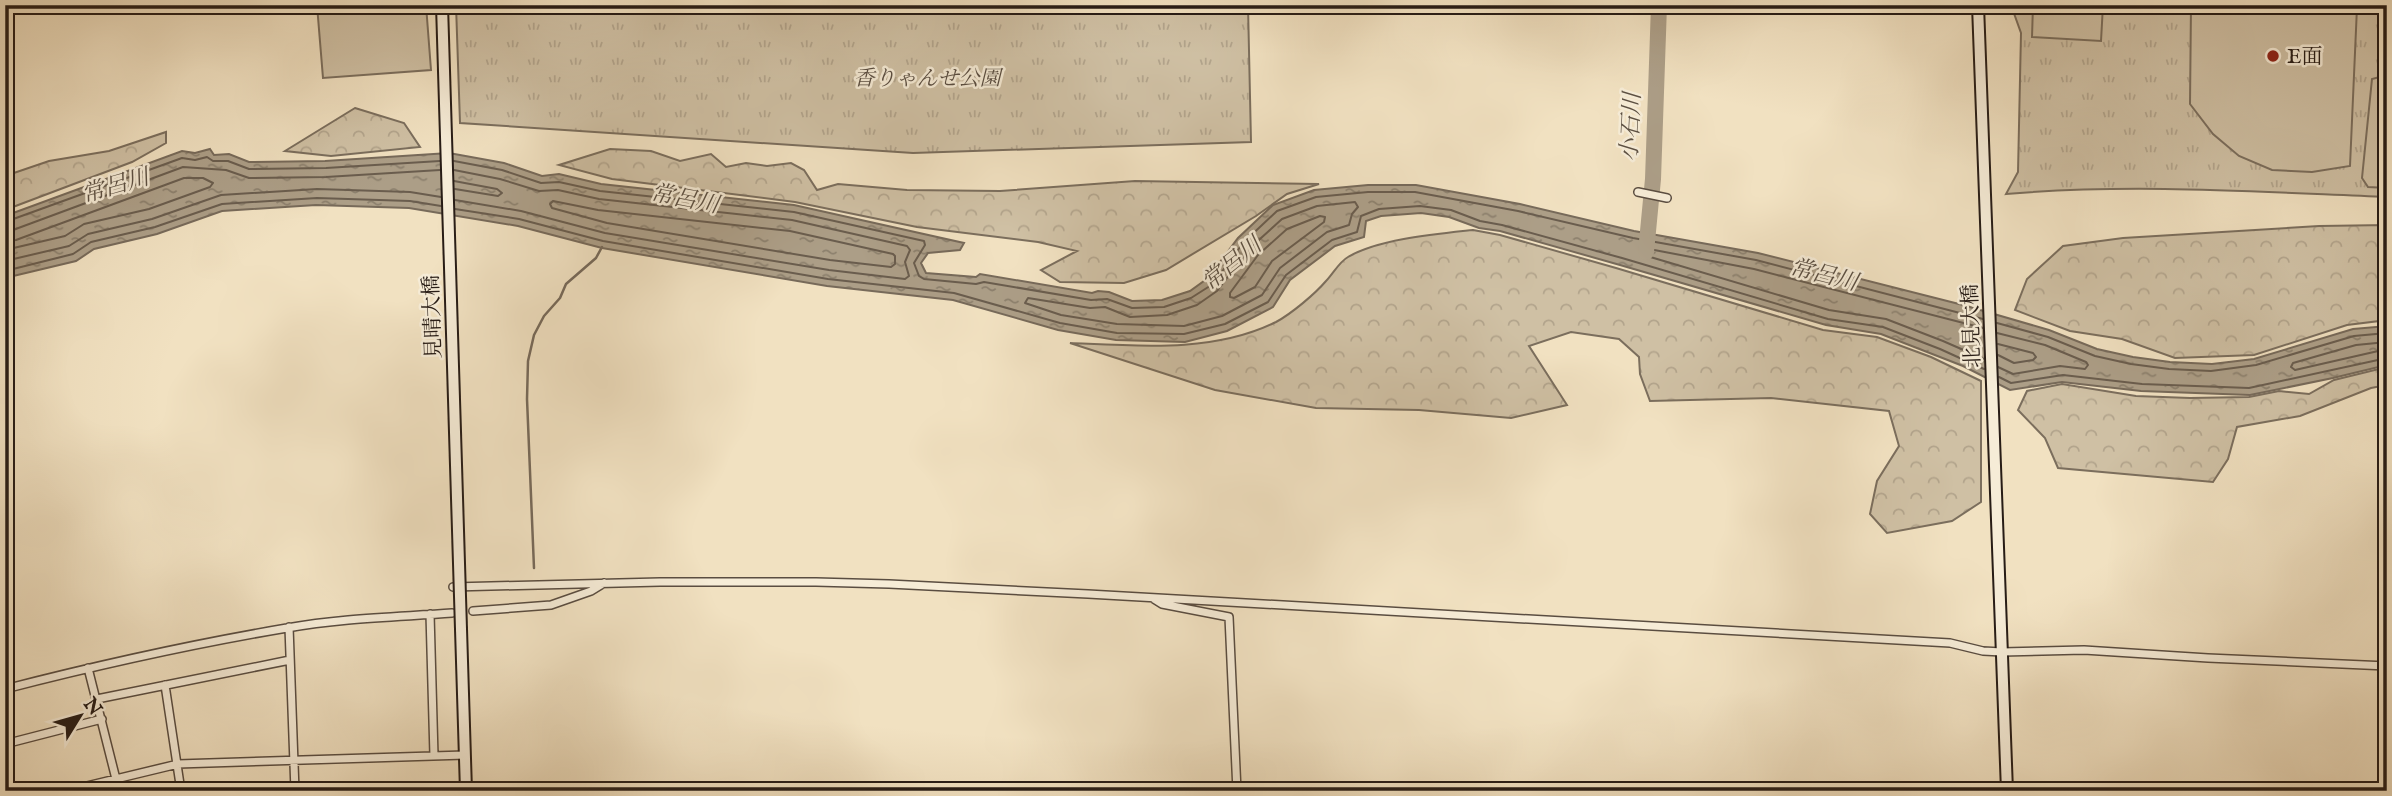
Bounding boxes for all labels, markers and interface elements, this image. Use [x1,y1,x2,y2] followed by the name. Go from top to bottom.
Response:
[2287,44,2323,71] place label: E面
[2265,48,2281,64] marker: E面
[854,66,1003,93] park label: 香りゃんせ公園
[1615,89,1648,162] water label: 小石川
[78,162,155,210] water label: 常呂川
[648,179,724,221] water label: 常呂川
[1196,229,1270,297] water label: 常呂川
[1787,253,1864,299] water label: 常呂川
[419,275,448,359] street label: 見晴大橋
[1958,284,1987,368] street label: 北見大橋
[46,680,116,750] north arrow
[77,692,107,721] text: N

